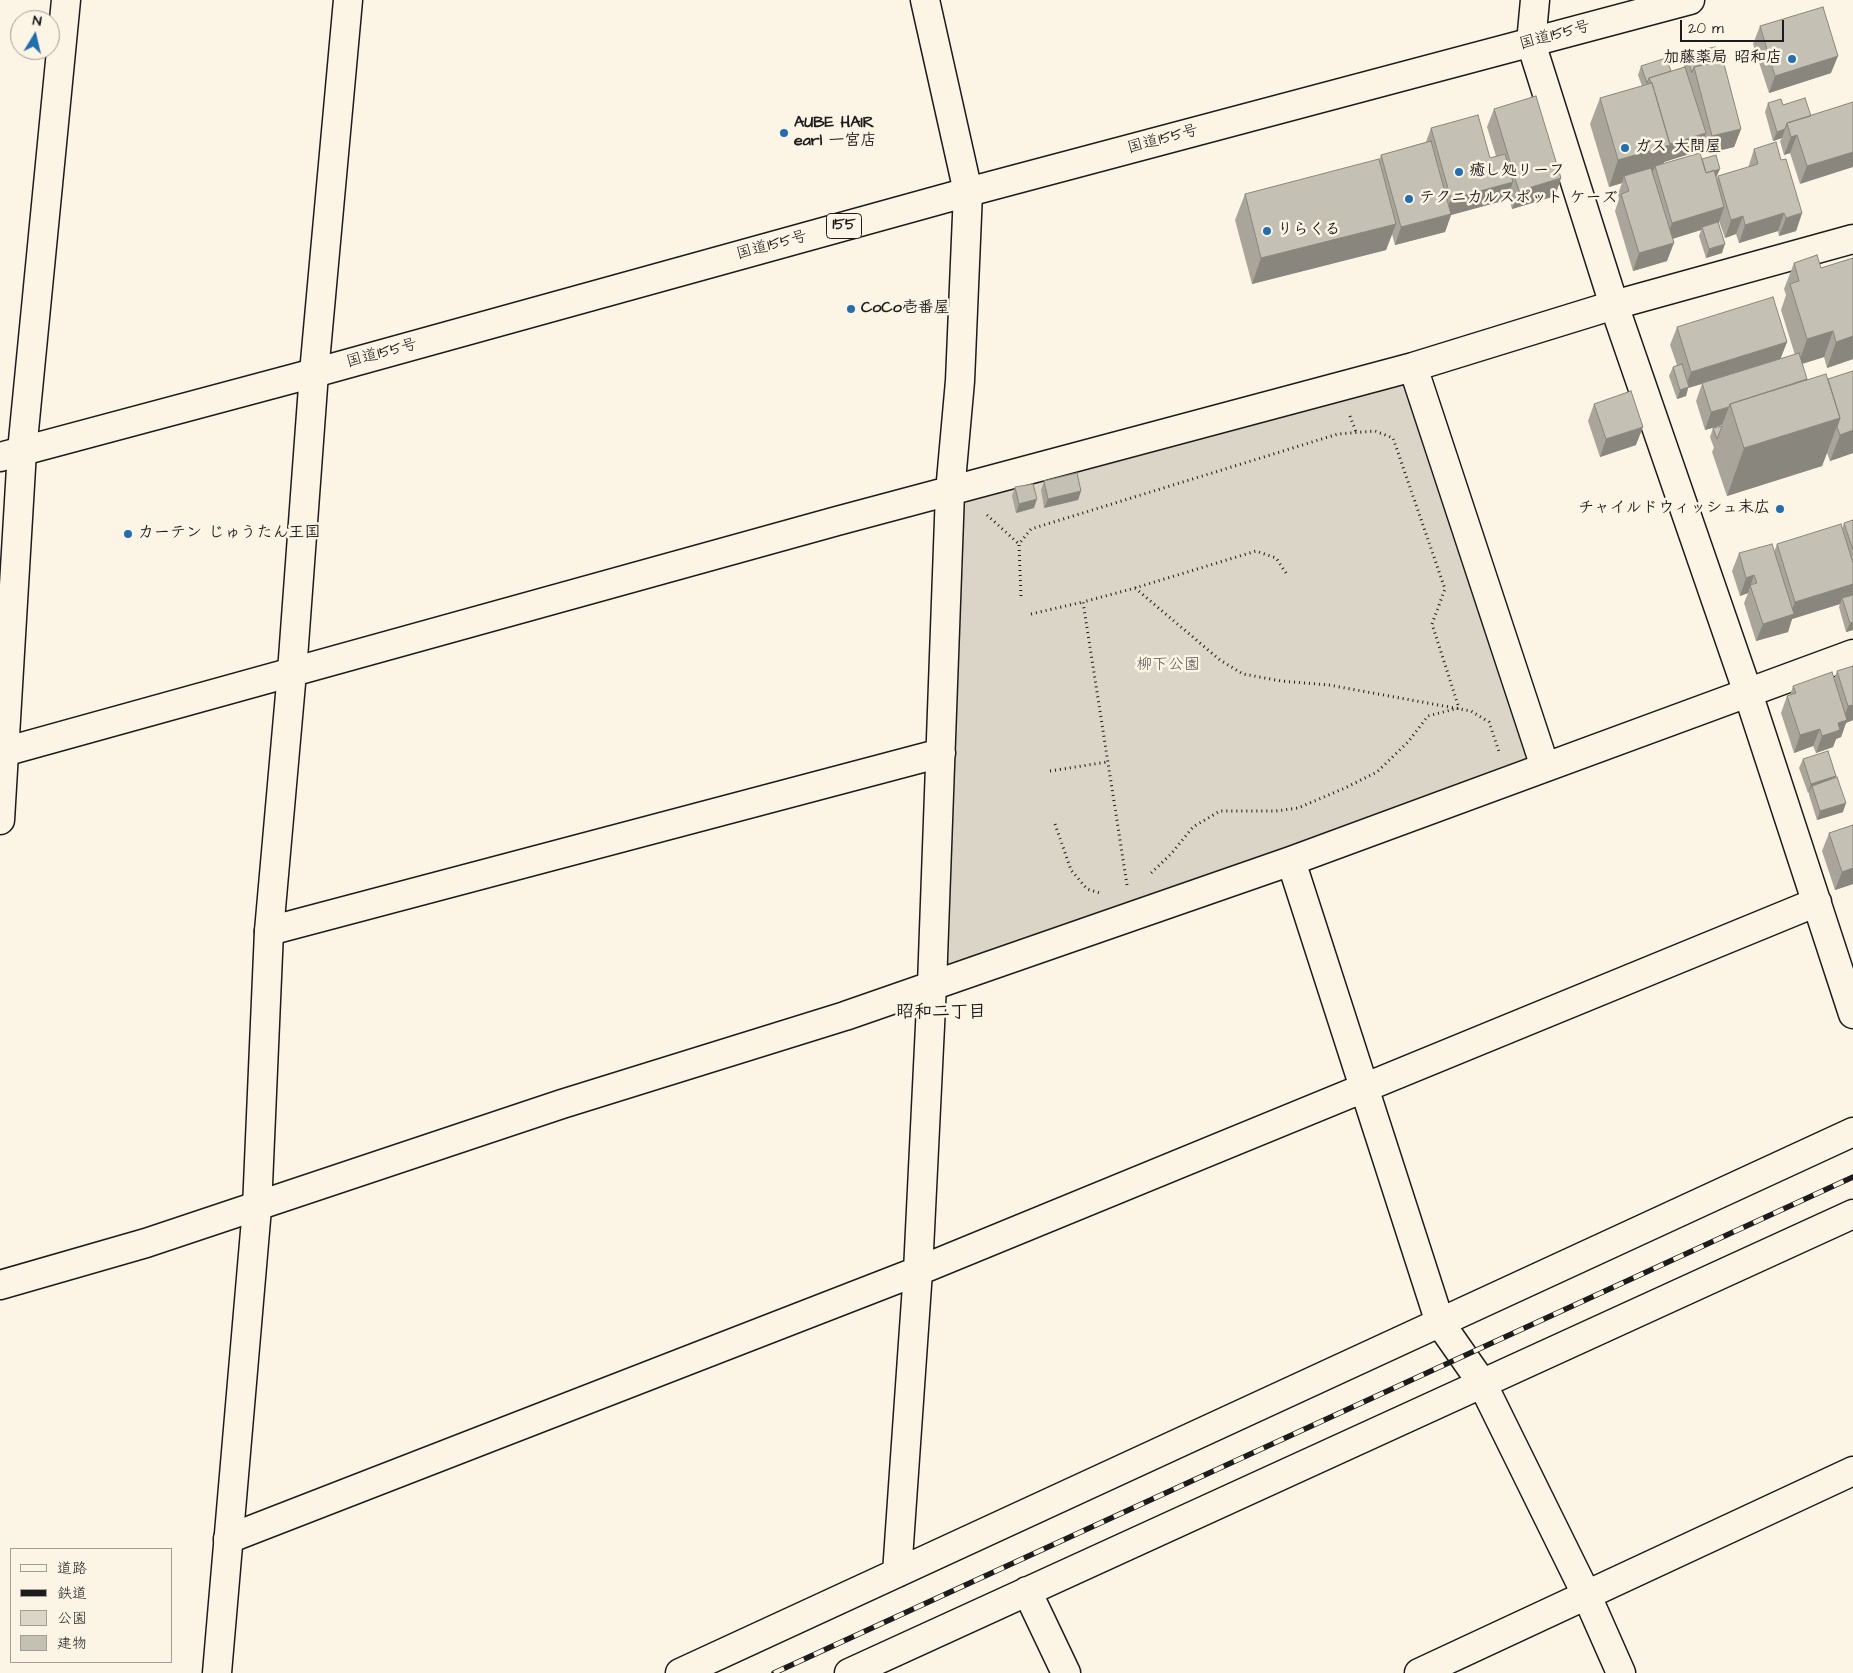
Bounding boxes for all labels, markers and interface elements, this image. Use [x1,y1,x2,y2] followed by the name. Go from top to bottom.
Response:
[10,10,60,60] north arrow
[1683,10,1787,42] scale bar
[31,11,43,32] text: N
[1517,17,1593,55] street label: 国道155号
[1688,18,1724,39] text: 20 m
[1664,49,1782,69] place label: 加藤薬局 昭和店
[1786,53,1798,65] marker: 加藤薬局 昭和店
[794,114,877,152] place label: AUBE HAIR earl 一宮店
[1125,121,1201,159] street label: 国道155号
[778,127,790,139] marker: AUBE HAIR earl 一宮店
[1635,138,1721,158] place label: ガス 大問屋
[1619,142,1631,154] marker: ガス 大問屋
[1469,162,1565,182] place label: 癒し処リーフ
[1453,166,1465,178] marker: 癒し処リーフ
[1419,189,1617,209] place label: テクニカルスポット ケーズ
[1403,193,1415,205] marker: テクニカルスポット ケーズ
[826,214,862,238] road number: 155
[1277,221,1341,241] place label: りらくる
[1261,225,1273,237] marker: りらくる
[734,227,810,265] street label: 国道155号
[861,299,950,319] place label: CoCo壱番屋
[845,303,857,315] marker: CoCo壱番屋
[344,335,420,373] street label: 国道155号
[1578,499,1770,519] place label: チャイルドウィッシュ末広
[1774,503,1786,515] marker: チャイルドウィッシュ末広
[138,524,320,544] place label: カーテン じゅうたん王国
[122,528,134,540] marker: カーテン じゅうたん王国
[1136,656,1200,676] park label: 柳下公園
[896,1002,986,1024] district label: 昭和二丁目
[10,1548,172,1663] legend
[57,1558,87,1579] text: 道路
[57,1583,87,1604] text: 鉄道
[57,1608,87,1629] text: 公園
[57,1633,87,1654] text: 建物

